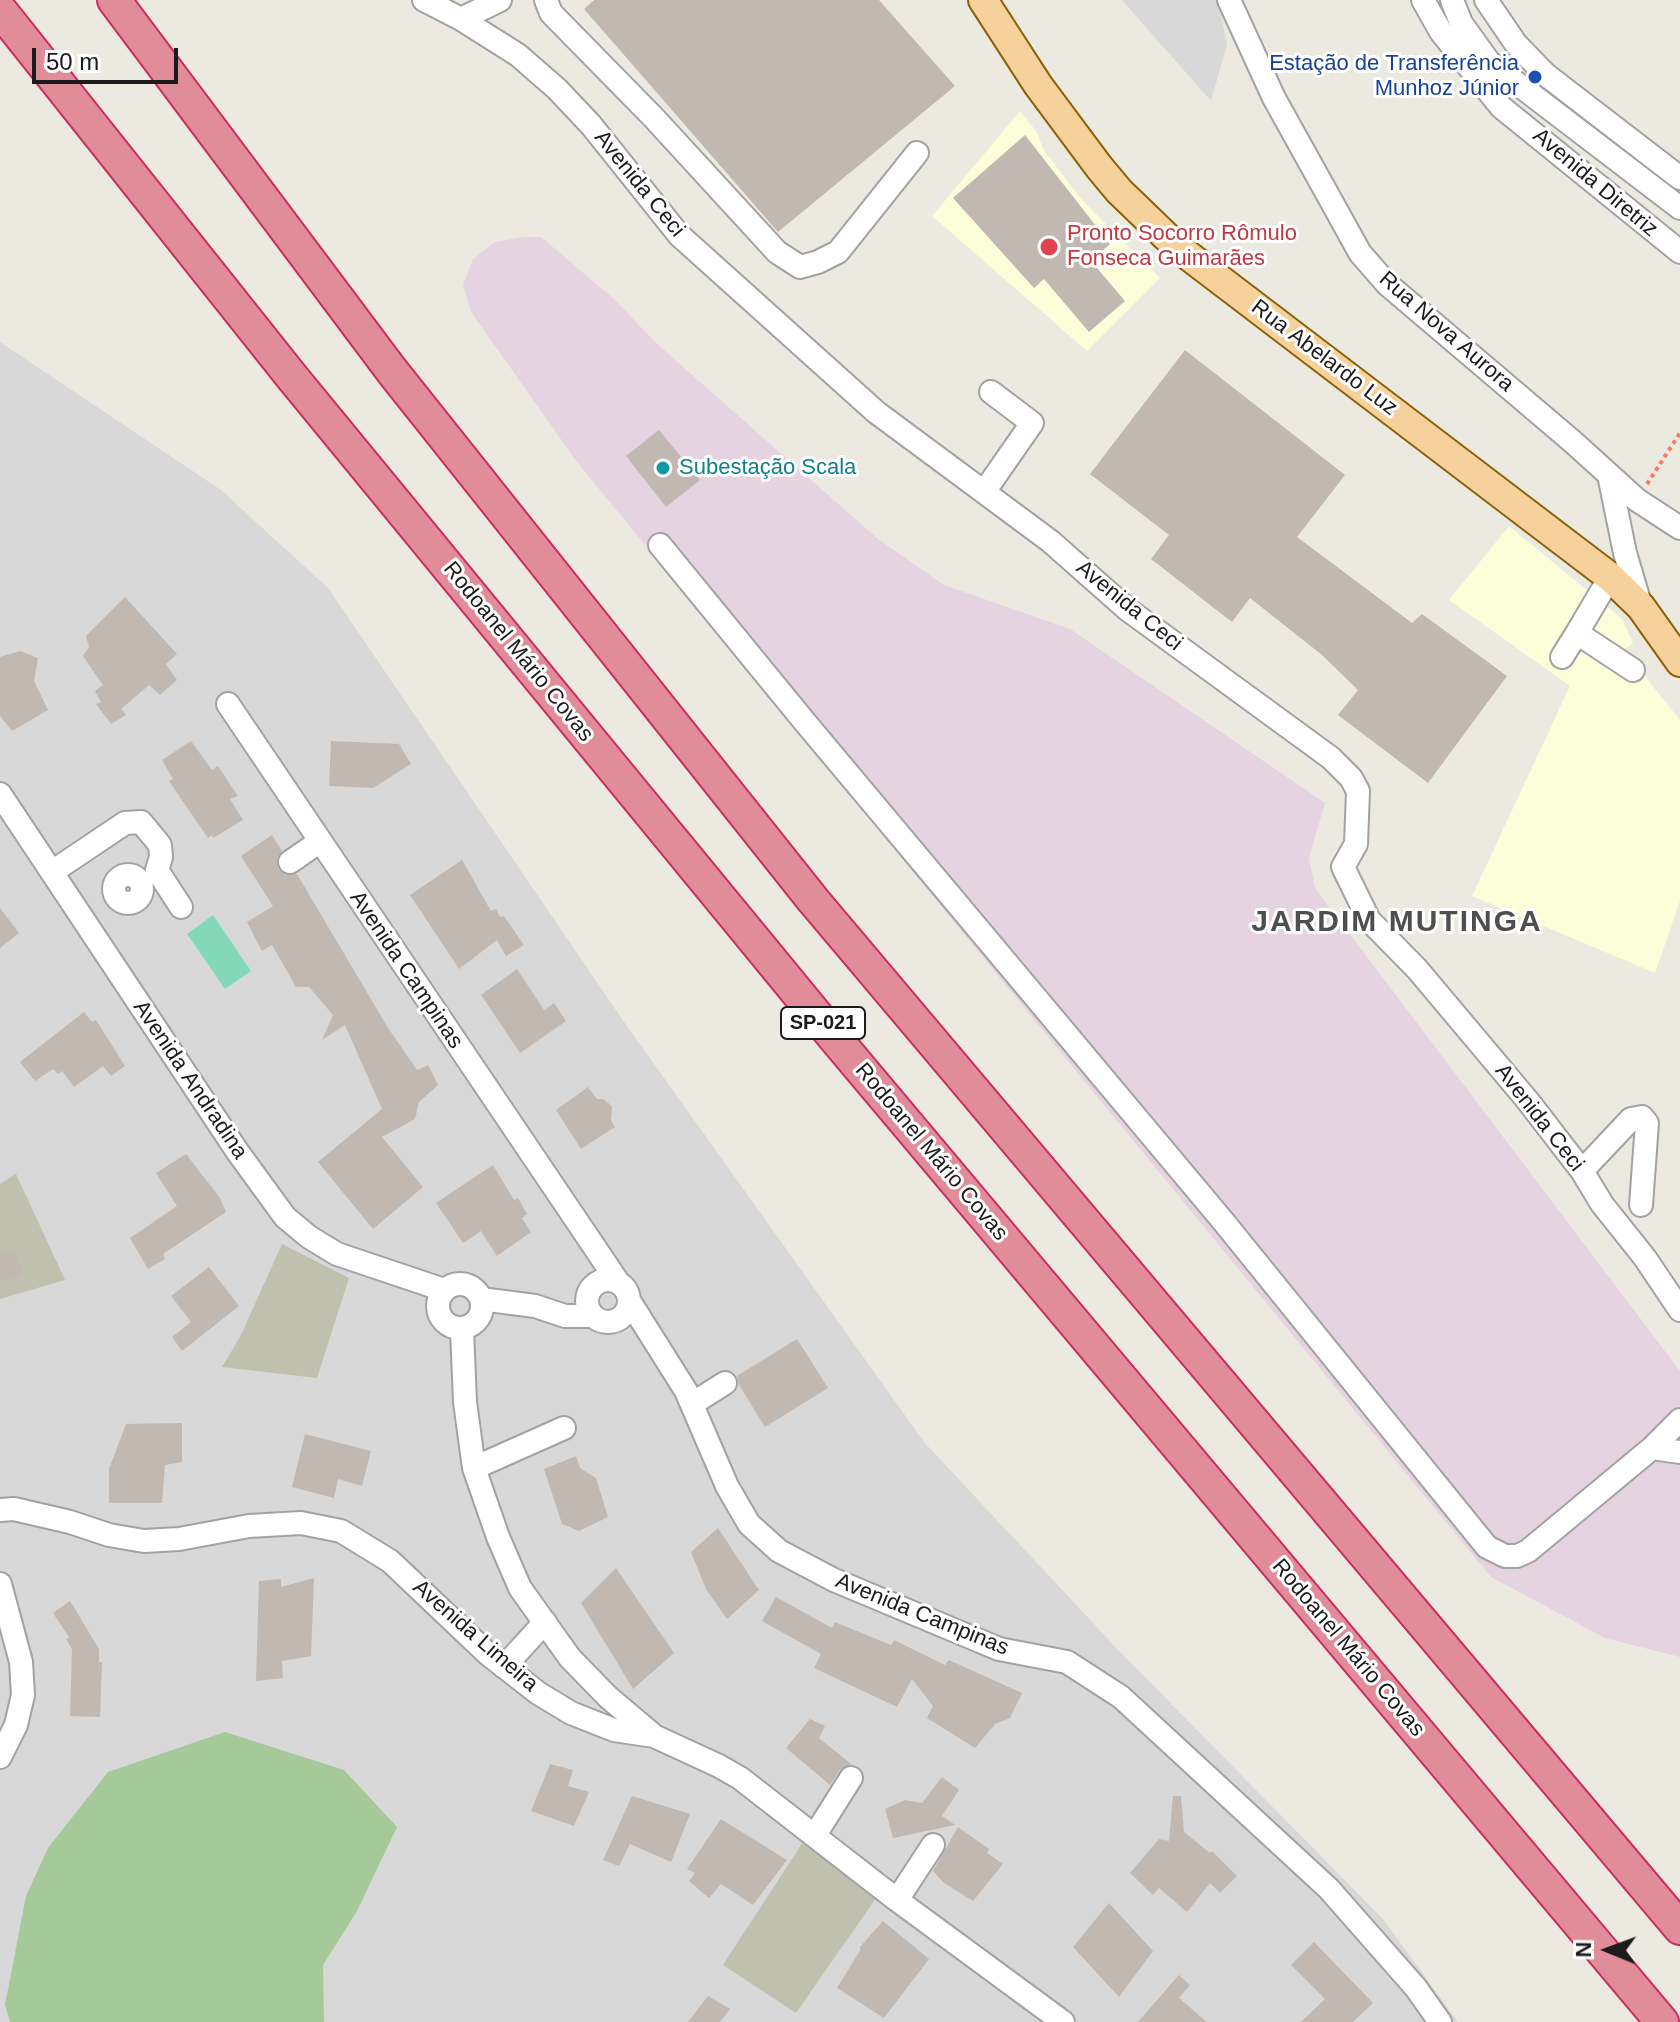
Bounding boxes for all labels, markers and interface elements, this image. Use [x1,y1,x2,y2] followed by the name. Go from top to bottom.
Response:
[36,32,182,82] scale bar
[46,48,99,75] text: 50 m
[1269,51,1519,102] place label: Estação de Transferência Munhoz Júnior
[1526,68,1544,86] marker: Estação de Transferência Munhoz Júnior
[1527,123,1663,243] street label: Avenida Diretriz
[588,125,690,243] street label: Avenida Ceci
[1067,221,1297,272] place label: Pronto Socorro Rômulo Fonseca Guimarães
[1038,236,1060,258] marker: Pronto Socorro Rômulo Fonseca Guimarães
[1373,266,1519,398] street label: Rua Nova Aurora
[1246,294,1402,422] street label: Rua Abelardo Luz
[679,455,856,481] place label: Subestação Scala
[654,459,672,477] marker: Subestação Scala
[1070,555,1188,657] street label: Avenida Ceci
[437,557,599,747] street label: Rodoanel Mário Covas
[344,886,468,1054] street label: Avenida Campinas
[1251,905,1543,941] district label: JARDIM MUTINGA
[127,996,253,1164] street label: Avenida Andradina
[781,1007,865,1039] road number: SP-021
[849,1058,1013,1246] street label: Rodoanel Mário Covas
[1489,1059,1589,1177] street label: Avenida Ceci
[1266,1554,1430,1742] street label: Rodoanel Mário Covas
[832,1568,1012,1662] street label: Avenida Campinas
[407,1574,543,1698] street label: Avenida Limeira
[1568,1910,1648,1990] north arrow
[1571,1941,1596,1958] text: N

